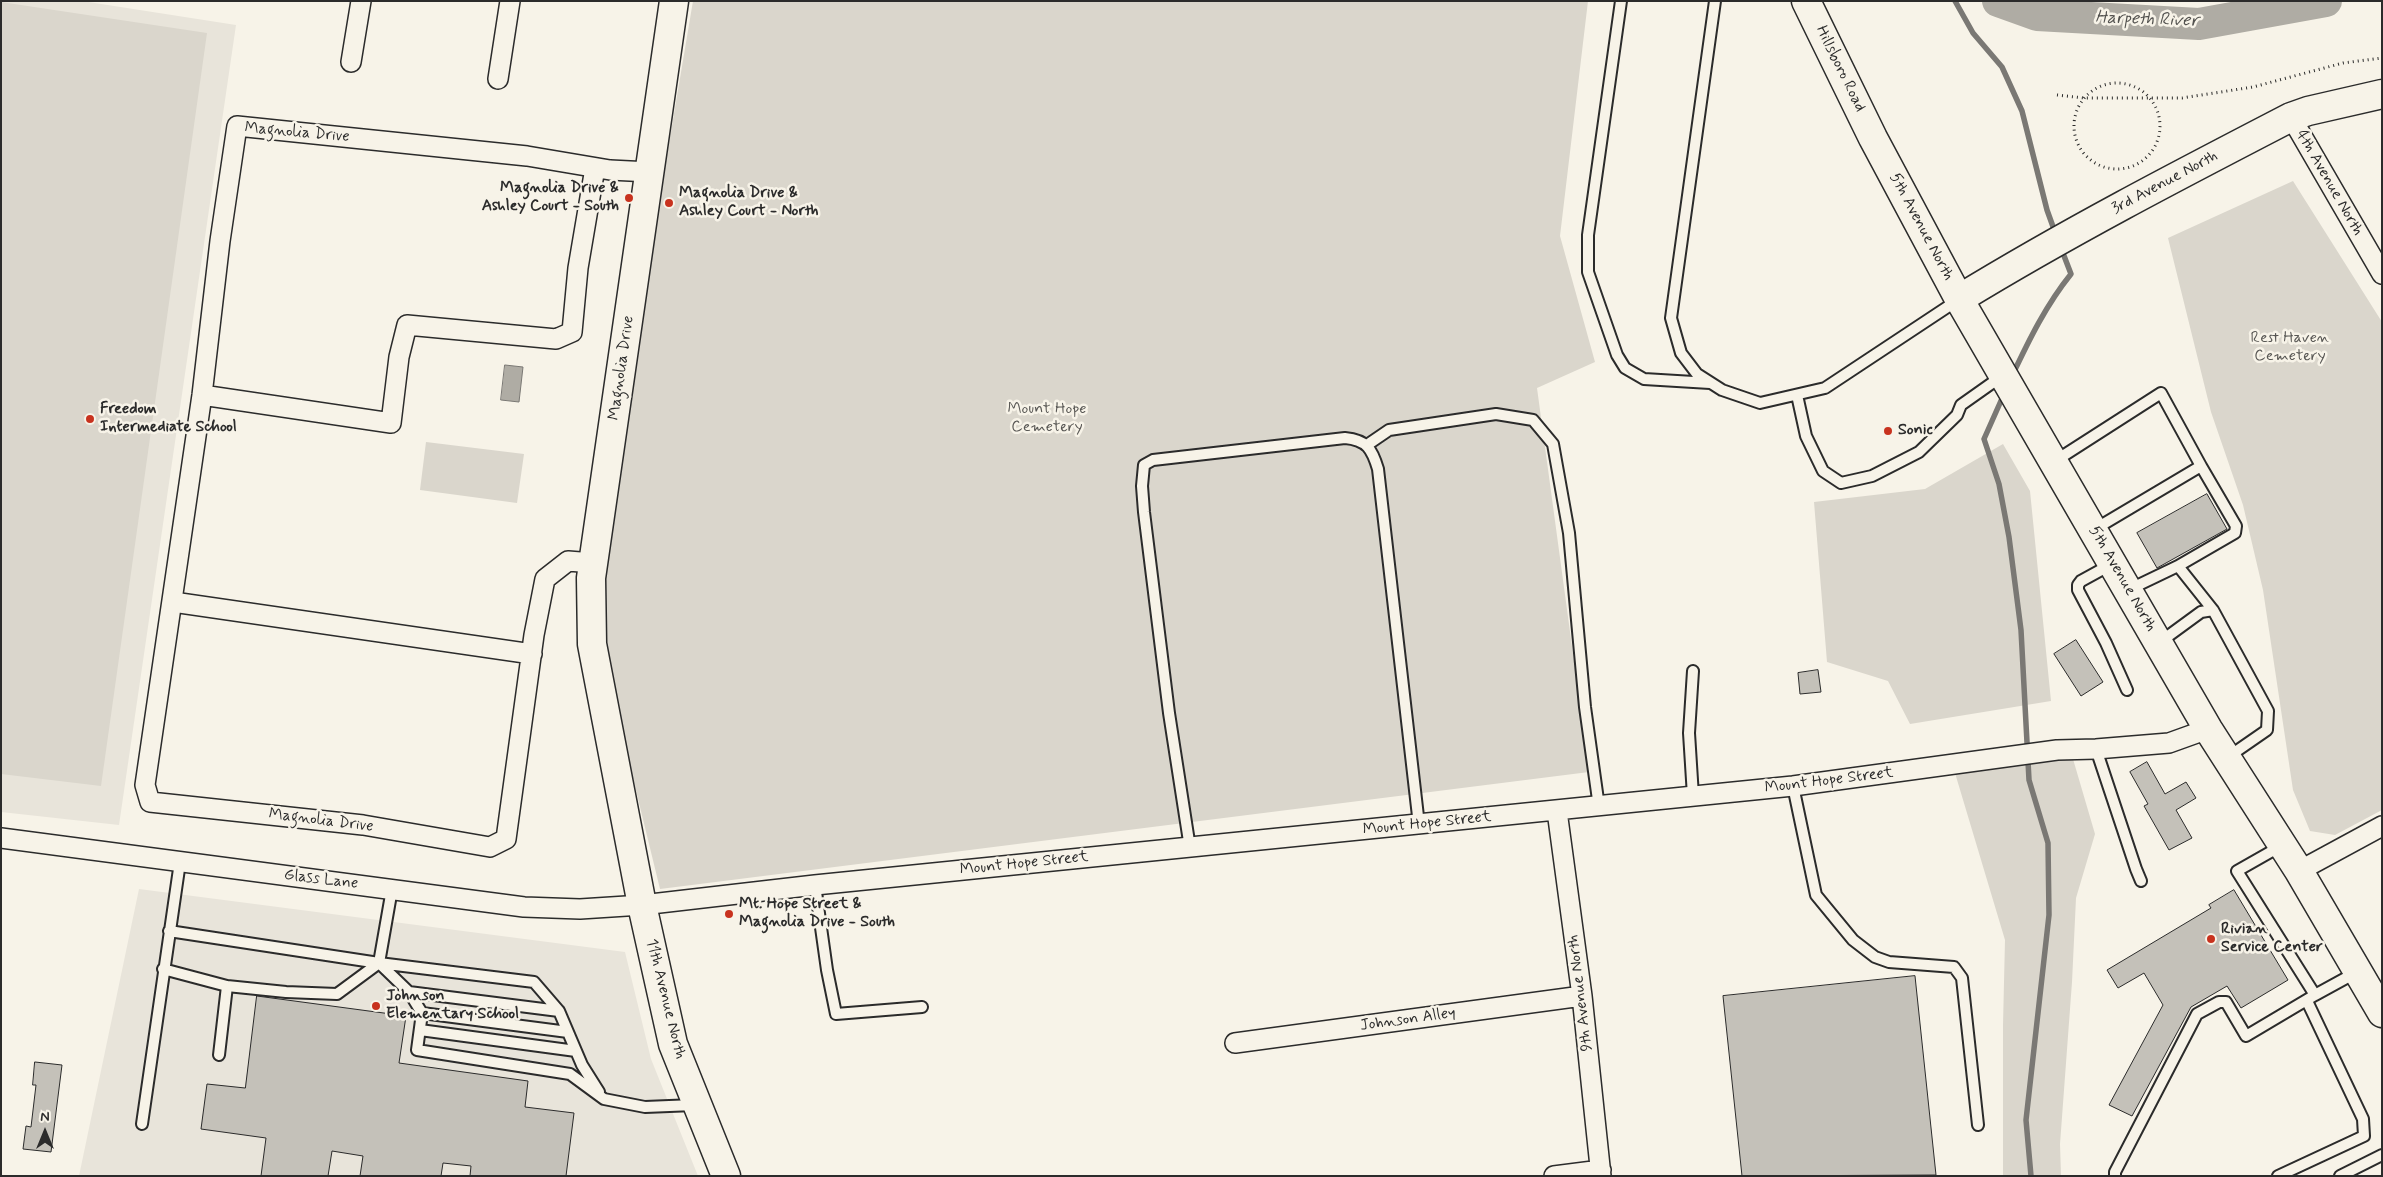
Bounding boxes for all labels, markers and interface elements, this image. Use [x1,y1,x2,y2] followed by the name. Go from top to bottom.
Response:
[2095,7,2199,33] water label: Harpeth River
[1811,23,1869,115] street label: Hillsboro Road
[244,119,350,147] street label: Magnolia Drive
[2291,127,2367,239] street label: 4th Avenue North
[2109,147,2221,219] street label: 3rd Avenue North
[1885,170,1957,284] street label: 5th Avenue North
[482,179,619,217] place label: Magnolia Drive & Ashley Court - South
[679,184,819,222] place label: Magnolia Drive & Ashley Court - North
[623,192,635,204] marker: Magnolia Drive & Ashley Court - South
[663,197,675,209] marker: Magnolia Drive & Ashley Court - North
[605,314,639,422] street label: Magnolia Drive
[2251,329,2329,367] park label: Rest Haven Cemetery
[100,400,237,438] place label: Freedom Intermediate School
[1008,400,1086,438] park label: Mount Hope Cemetery
[84,413,96,425] marker: Freedom Intermediate School
[1898,421,1933,441] place label: Sonic
[1882,425,1894,437] marker: Sonic
[2084,523,2160,635] street label: 5th Avenue North
[1764,764,1894,798] street label: Mount Hope Street
[268,805,374,837] street label: Magnolia Drive
[1362,808,1492,840] street label: Mount Hope Street
[959,848,1089,880] street label: Mount Hope Street
[283,866,359,894] street label: Glass Lane
[739,895,895,933] place label: Mt. Hope Street & Magnolia Drive - South
[723,908,735,920] marker: Mt. Hope Street & Magnolia Drive - South
[2221,920,2323,958] place label: Rivian Service Center
[2205,933,2217,945] marker: Rivian Service Center
[1564,934,1598,1052] street label: 9th Avenue North
[641,937,689,1061] street label: 11th Avenue North
[386,987,519,1025] place label: Johnson Elementary School
[370,1000,382,1012] marker: Johnson Elementary School
[1359,1004,1457,1036] street label: Johnson Alley
[20,1107,70,1157] north arrow
[40,1108,50,1126] text: N

